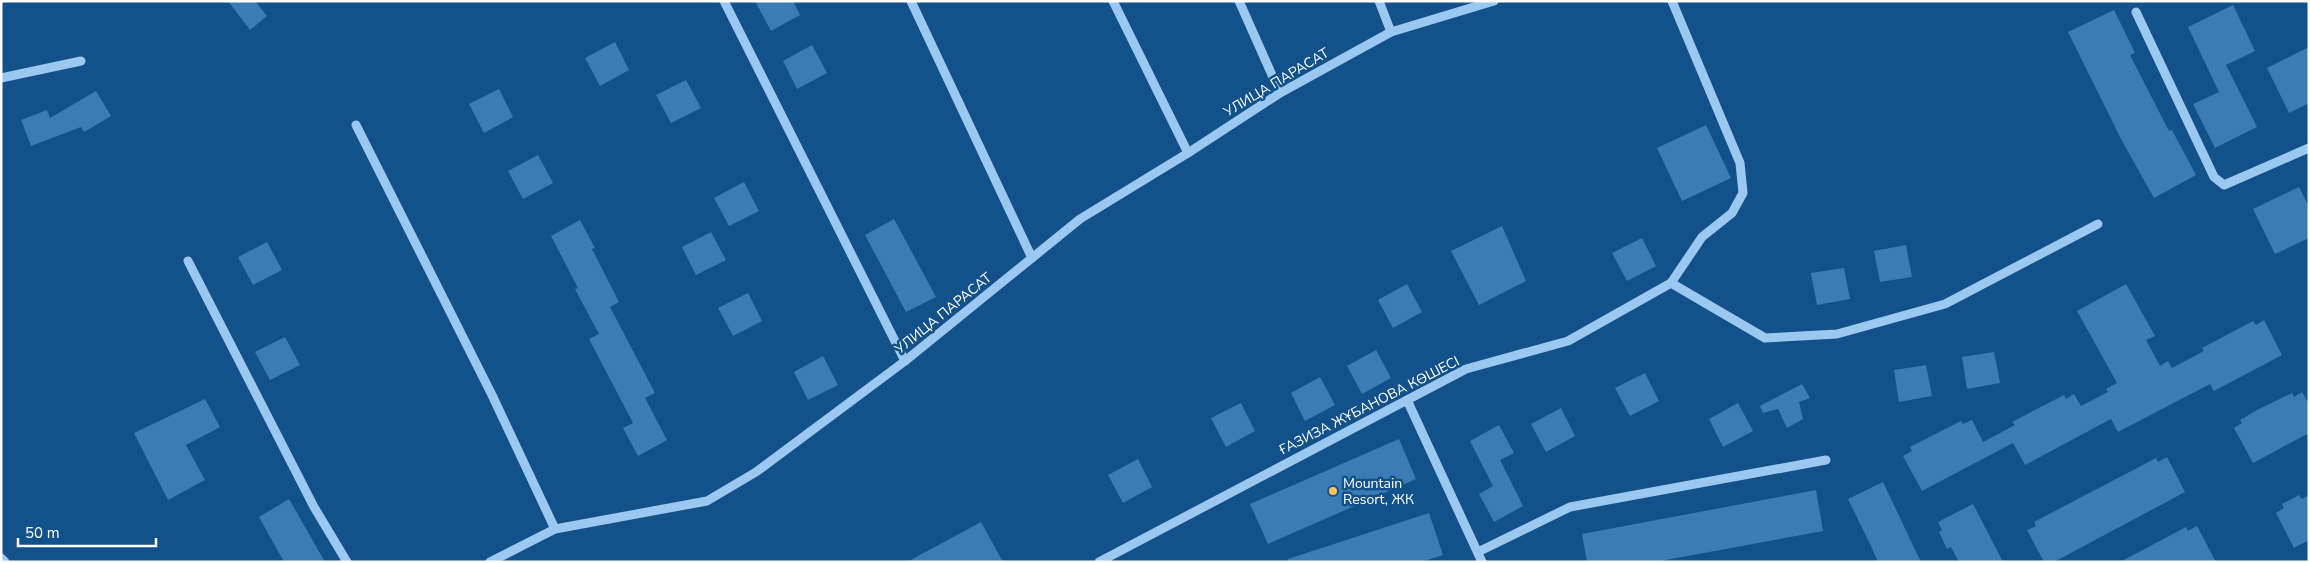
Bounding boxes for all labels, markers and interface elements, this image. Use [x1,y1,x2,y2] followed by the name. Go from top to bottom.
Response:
[1219,43,1333,122] street label: УЛИЦА ПАРАСАТ
[890,268,996,359] street label: УЛИЦА ПАРАСАТ
[1276,352,1463,459] street label: ҒАЗИЗА ЖҰБАНОВА КӨШЕСІ
[1343,474,1414,509] place label: Mountain Resort, ЖК
[1327,485,1339,497] marker: Mountain Resort, ЖК
[18,516,155,548] scale bar
[25,523,60,543] text: 50 m

